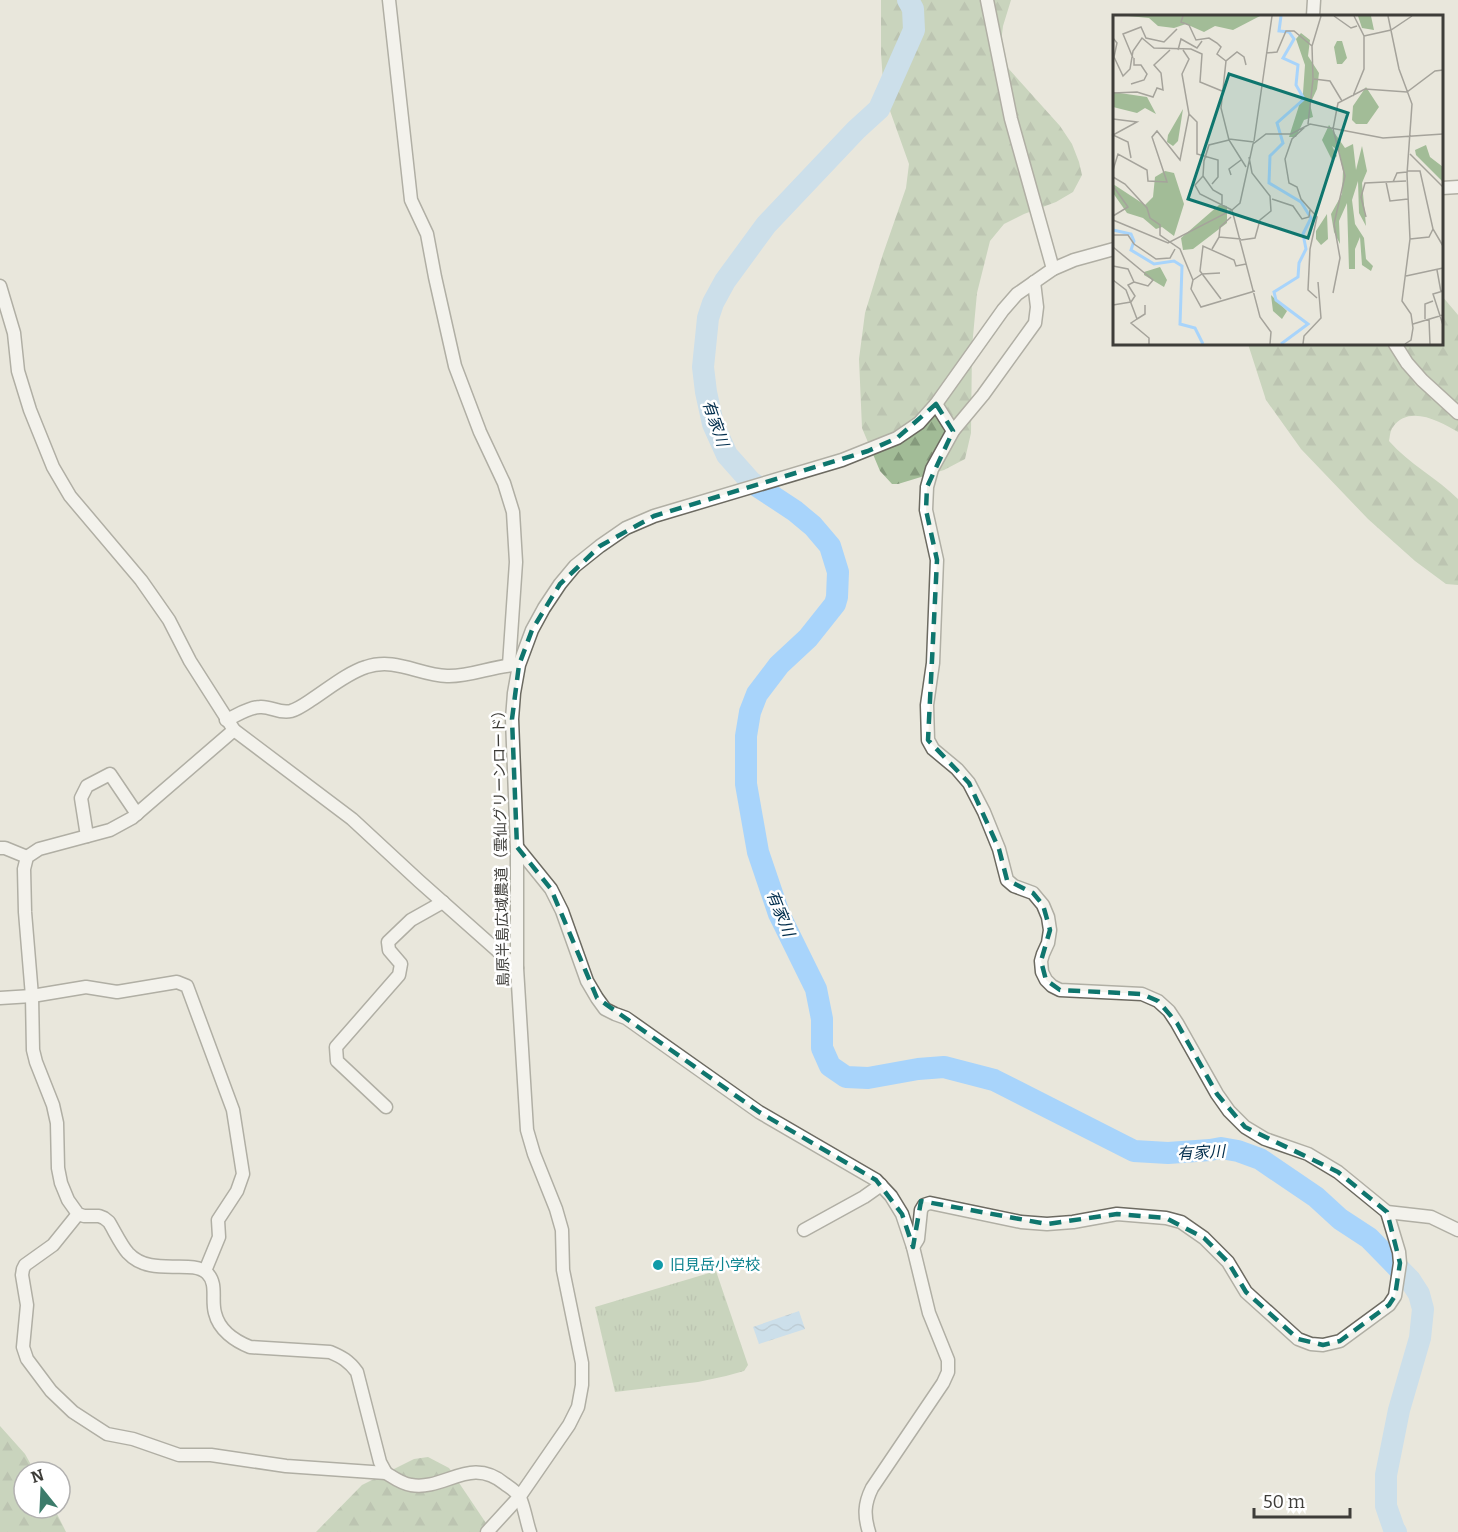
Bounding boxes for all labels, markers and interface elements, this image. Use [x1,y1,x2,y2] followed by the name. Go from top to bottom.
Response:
[1113,15,1443,345] inset map
[699,397,733,451] water label: 有家川
[490,703,512,987] street label: 島原半島広域農道（雲仙グリーンロード）
[763,887,799,941] water label: 有家川
[1177,1142,1227,1163] water label: 有家川
[670,1256,760,1274] place label: 旧見岳小学校
[651,1258,665,1272] marker: 旧見岳小学校
[12,1460,72,1520] north arrow
[29,1465,46,1487] text: N
[1254,1481,1350,1519] scale bar
[1263,1491,1305,1513] text: 50 m

